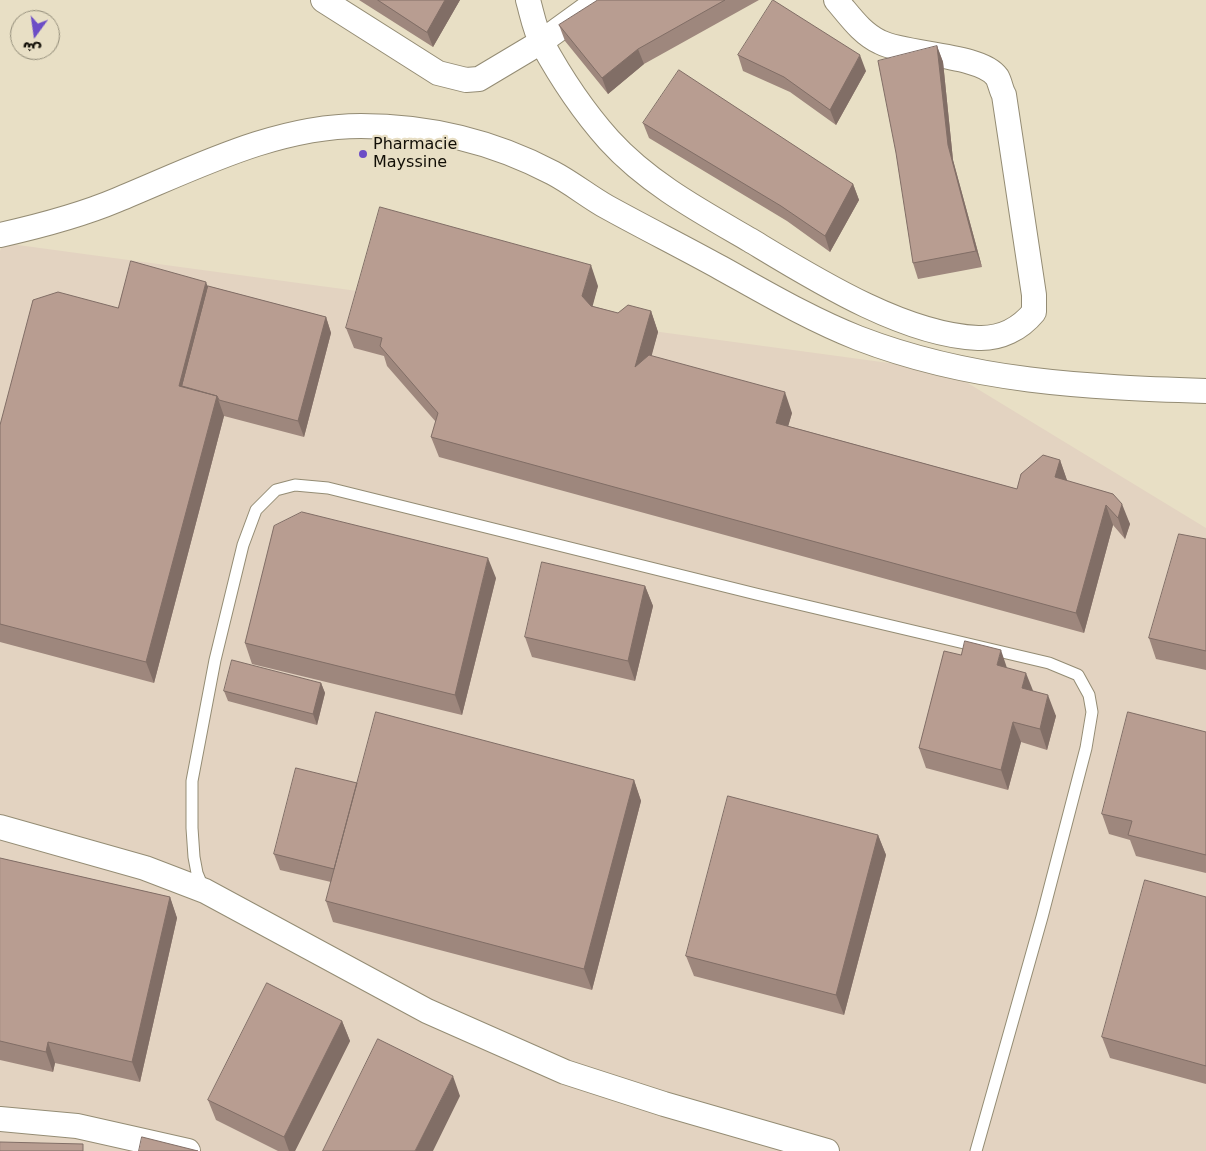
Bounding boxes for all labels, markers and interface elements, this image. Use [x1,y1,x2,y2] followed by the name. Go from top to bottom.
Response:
[10,10,60,60] north arrow
[20,38,43,59] text: ش
[373,135,457,173] place label: Pharmacie Mayssine
[357,148,369,160] marker: Pharmacie Mayssine

